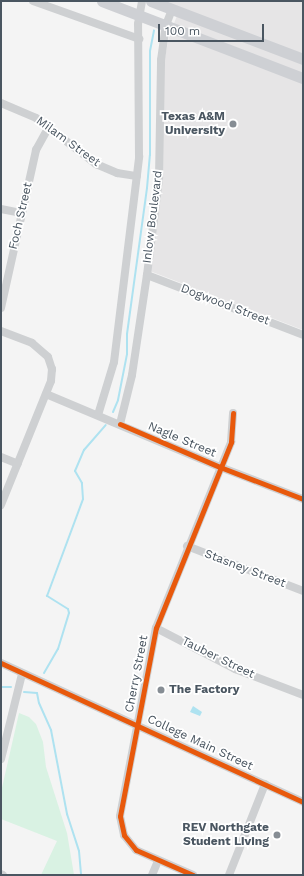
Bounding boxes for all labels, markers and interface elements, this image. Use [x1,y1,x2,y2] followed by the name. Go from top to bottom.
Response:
[160,16,266,42] scale bar
[165,24,200,38] text: 100 m
[161,110,225,138] place label: Texas A&M University
[33,114,103,170] street label: Milam Street
[228,119,238,129] marker: Texas A&M University
[140,170,166,264] street label: Inlow Boulevard
[6,181,36,251] street label: Foch Street
[178,281,272,329] street label: Dogwood Street
[146,419,218,461] street label: Nagle Street
[202,547,288,591] street label: Stasney Street
[122,634,152,714] street label: Cherry Street
[179,634,257,682] street label: Tauber Street
[169,683,239,697] place label: The Factory
[156,685,166,695] marker: The Factory
[145,712,255,774] street label: College Main Street
[182,821,269,849] place label: REV Northgate Student Living
[272,830,282,840] marker: REV Northgate Student Living

